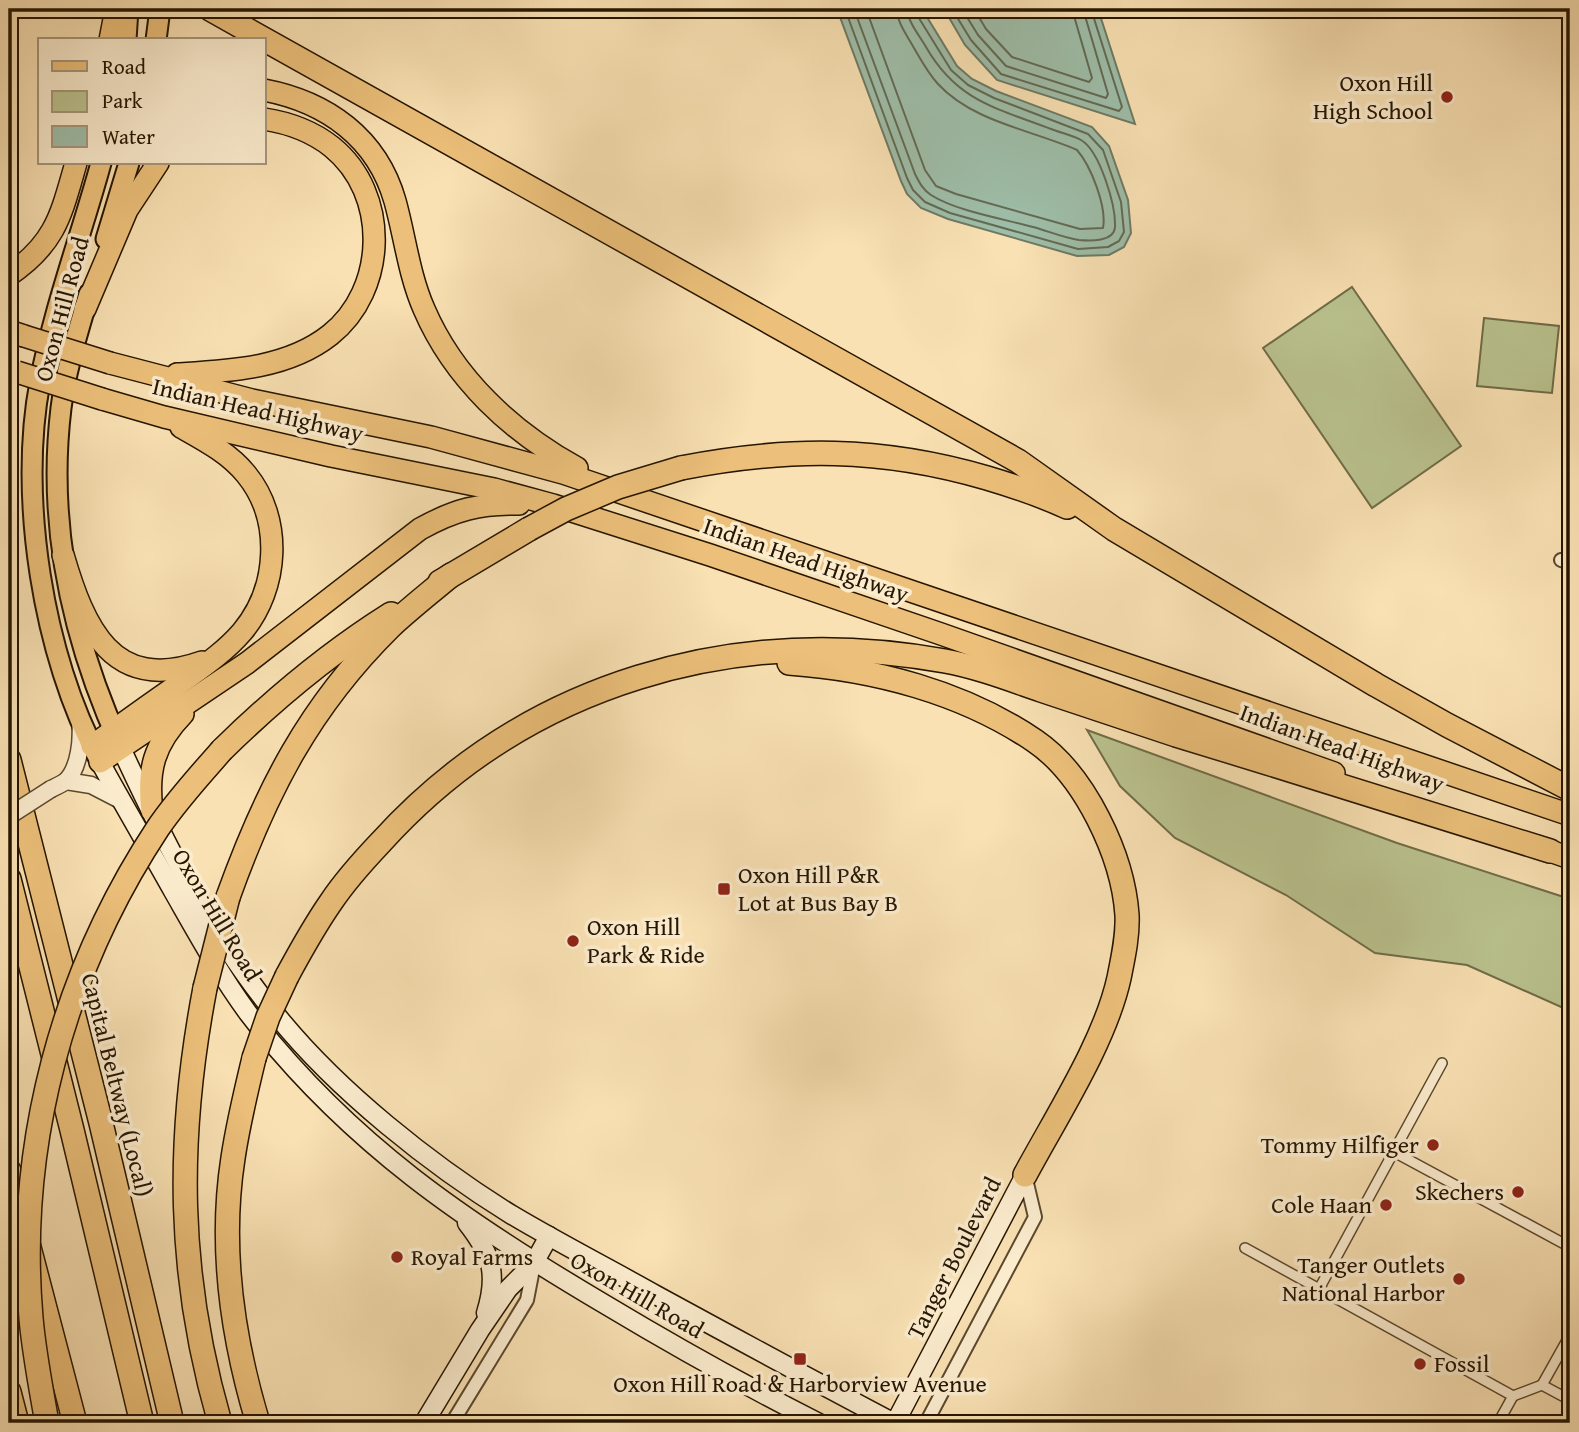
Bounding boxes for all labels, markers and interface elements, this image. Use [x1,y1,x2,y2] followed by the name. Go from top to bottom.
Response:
[38,38,266,164] legend
[102,51,147,82] text: Road
[1313,65,1433,128] place label: Oxon Hill High School
[102,85,143,116] text: Park
[1439,89,1455,105] marker: Oxon Hill High School
[102,121,155,152] text: Water
[25,232,98,385] street label: Oxon Hill Road
[149,368,367,451] street label: Indian Head Highway
[699,508,914,611] street label: Indian Head Highway
[1235,694,1449,801] street label: Indian Head Highway
[164,842,271,988] street label: Oxon Hill Road
[738,857,898,920] place label: Oxon Hill P&R Lot at Bus Bay B
[716,881,732,897] marker: Oxon Hill P&R Lot at Bus Bay B
[587,909,705,972] place label: Oxon Hill Park & Ride
[565,933,581,949] marker: Oxon Hill Park & Ride
[73,969,162,1200] street label: Capital Beltway (Local)
[1261,1127,1419,1162] place label: Tommy Hilfiger
[1425,1137,1441,1153] marker: Tommy Hilfiger
[898,1170,1010,1345] street label: Tanger Boulevard
[1415,1174,1504,1209] place label: Skechers
[1510,1184,1526,1200] marker: Skechers
[1271,1187,1373,1222] place label: Cole Haan
[1378,1197,1394,1213] marker: Cole Haan
[411,1239,533,1274] place label: Royal Farms
[564,1242,711,1347] street label: Oxon Hill Road
[1282,1247,1445,1310] place label: Tanger Outlets National Harbor
[389,1249,405,1265] marker: Royal Farms
[1451,1271,1467,1287] marker: Tanger Outlets National Harbor
[1434,1346,1490,1381] place label: Fossil
[792,1351,808,1367] marker: Oxon Hill Road & Harborview Avenue
[1412,1356,1428,1372] marker: Fossil
[613,1366,987,1401] place label: Oxon Hill Road & Harborview Avenue

